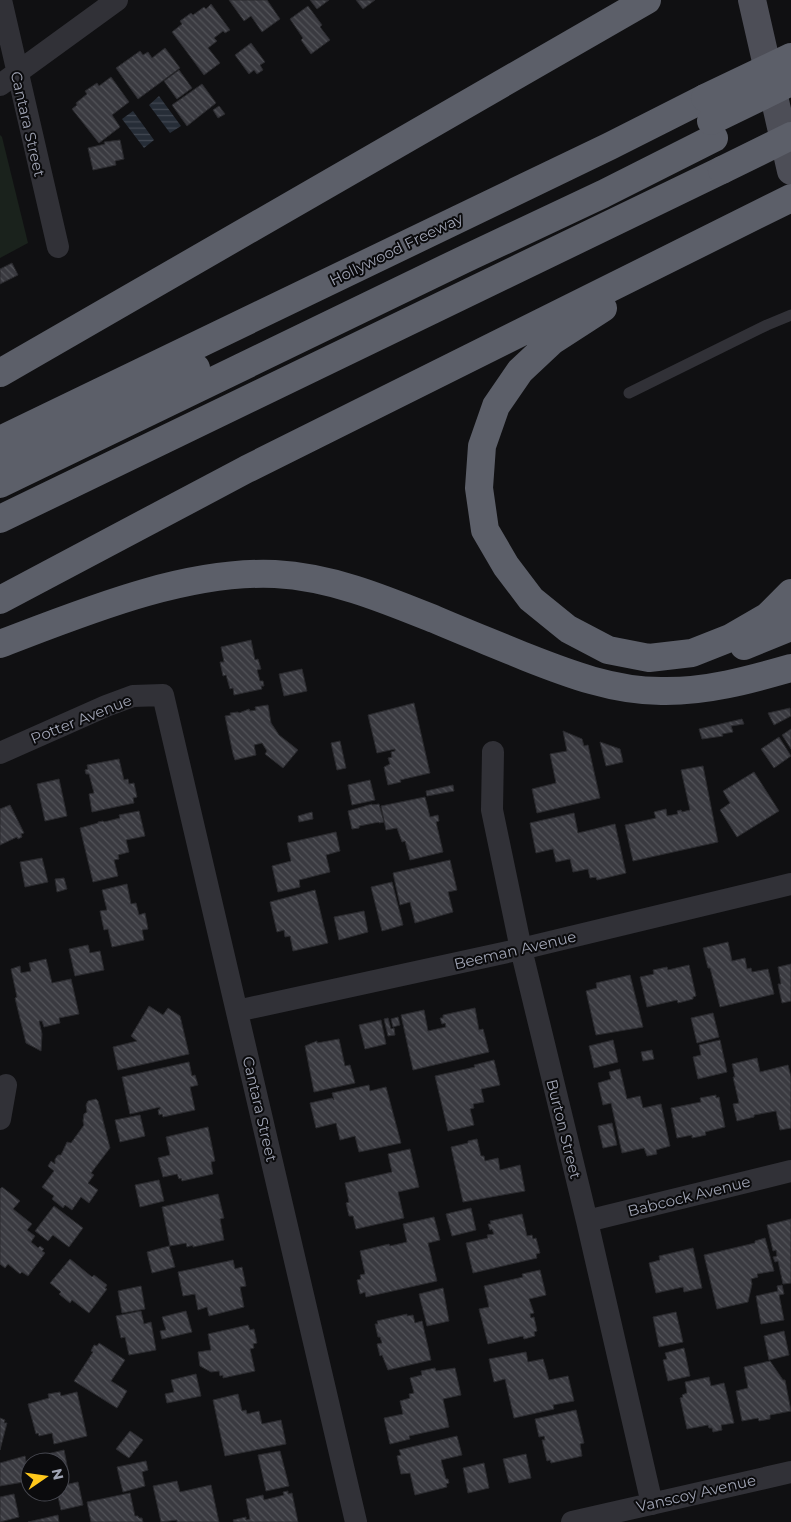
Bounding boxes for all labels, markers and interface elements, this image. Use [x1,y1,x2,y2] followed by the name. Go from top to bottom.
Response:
[7,69,49,179] street label: Cantara Street
[326,208,467,290] street label: Hollywood Freeway
[28,690,134,748] street label: Potter Avenue
[452,927,578,973] street label: Beeman Avenue
[239,1054,281,1164] street label: Cantara Street
[542,1077,586,1181] street label: Burton Street
[626,1172,752,1220] street label: Babcock Avenue
[20,1452,70,1502] north arrow
[48,1467,68,1482] text: N
[634,1470,758,1516] street label: Vanscoy Avenue

